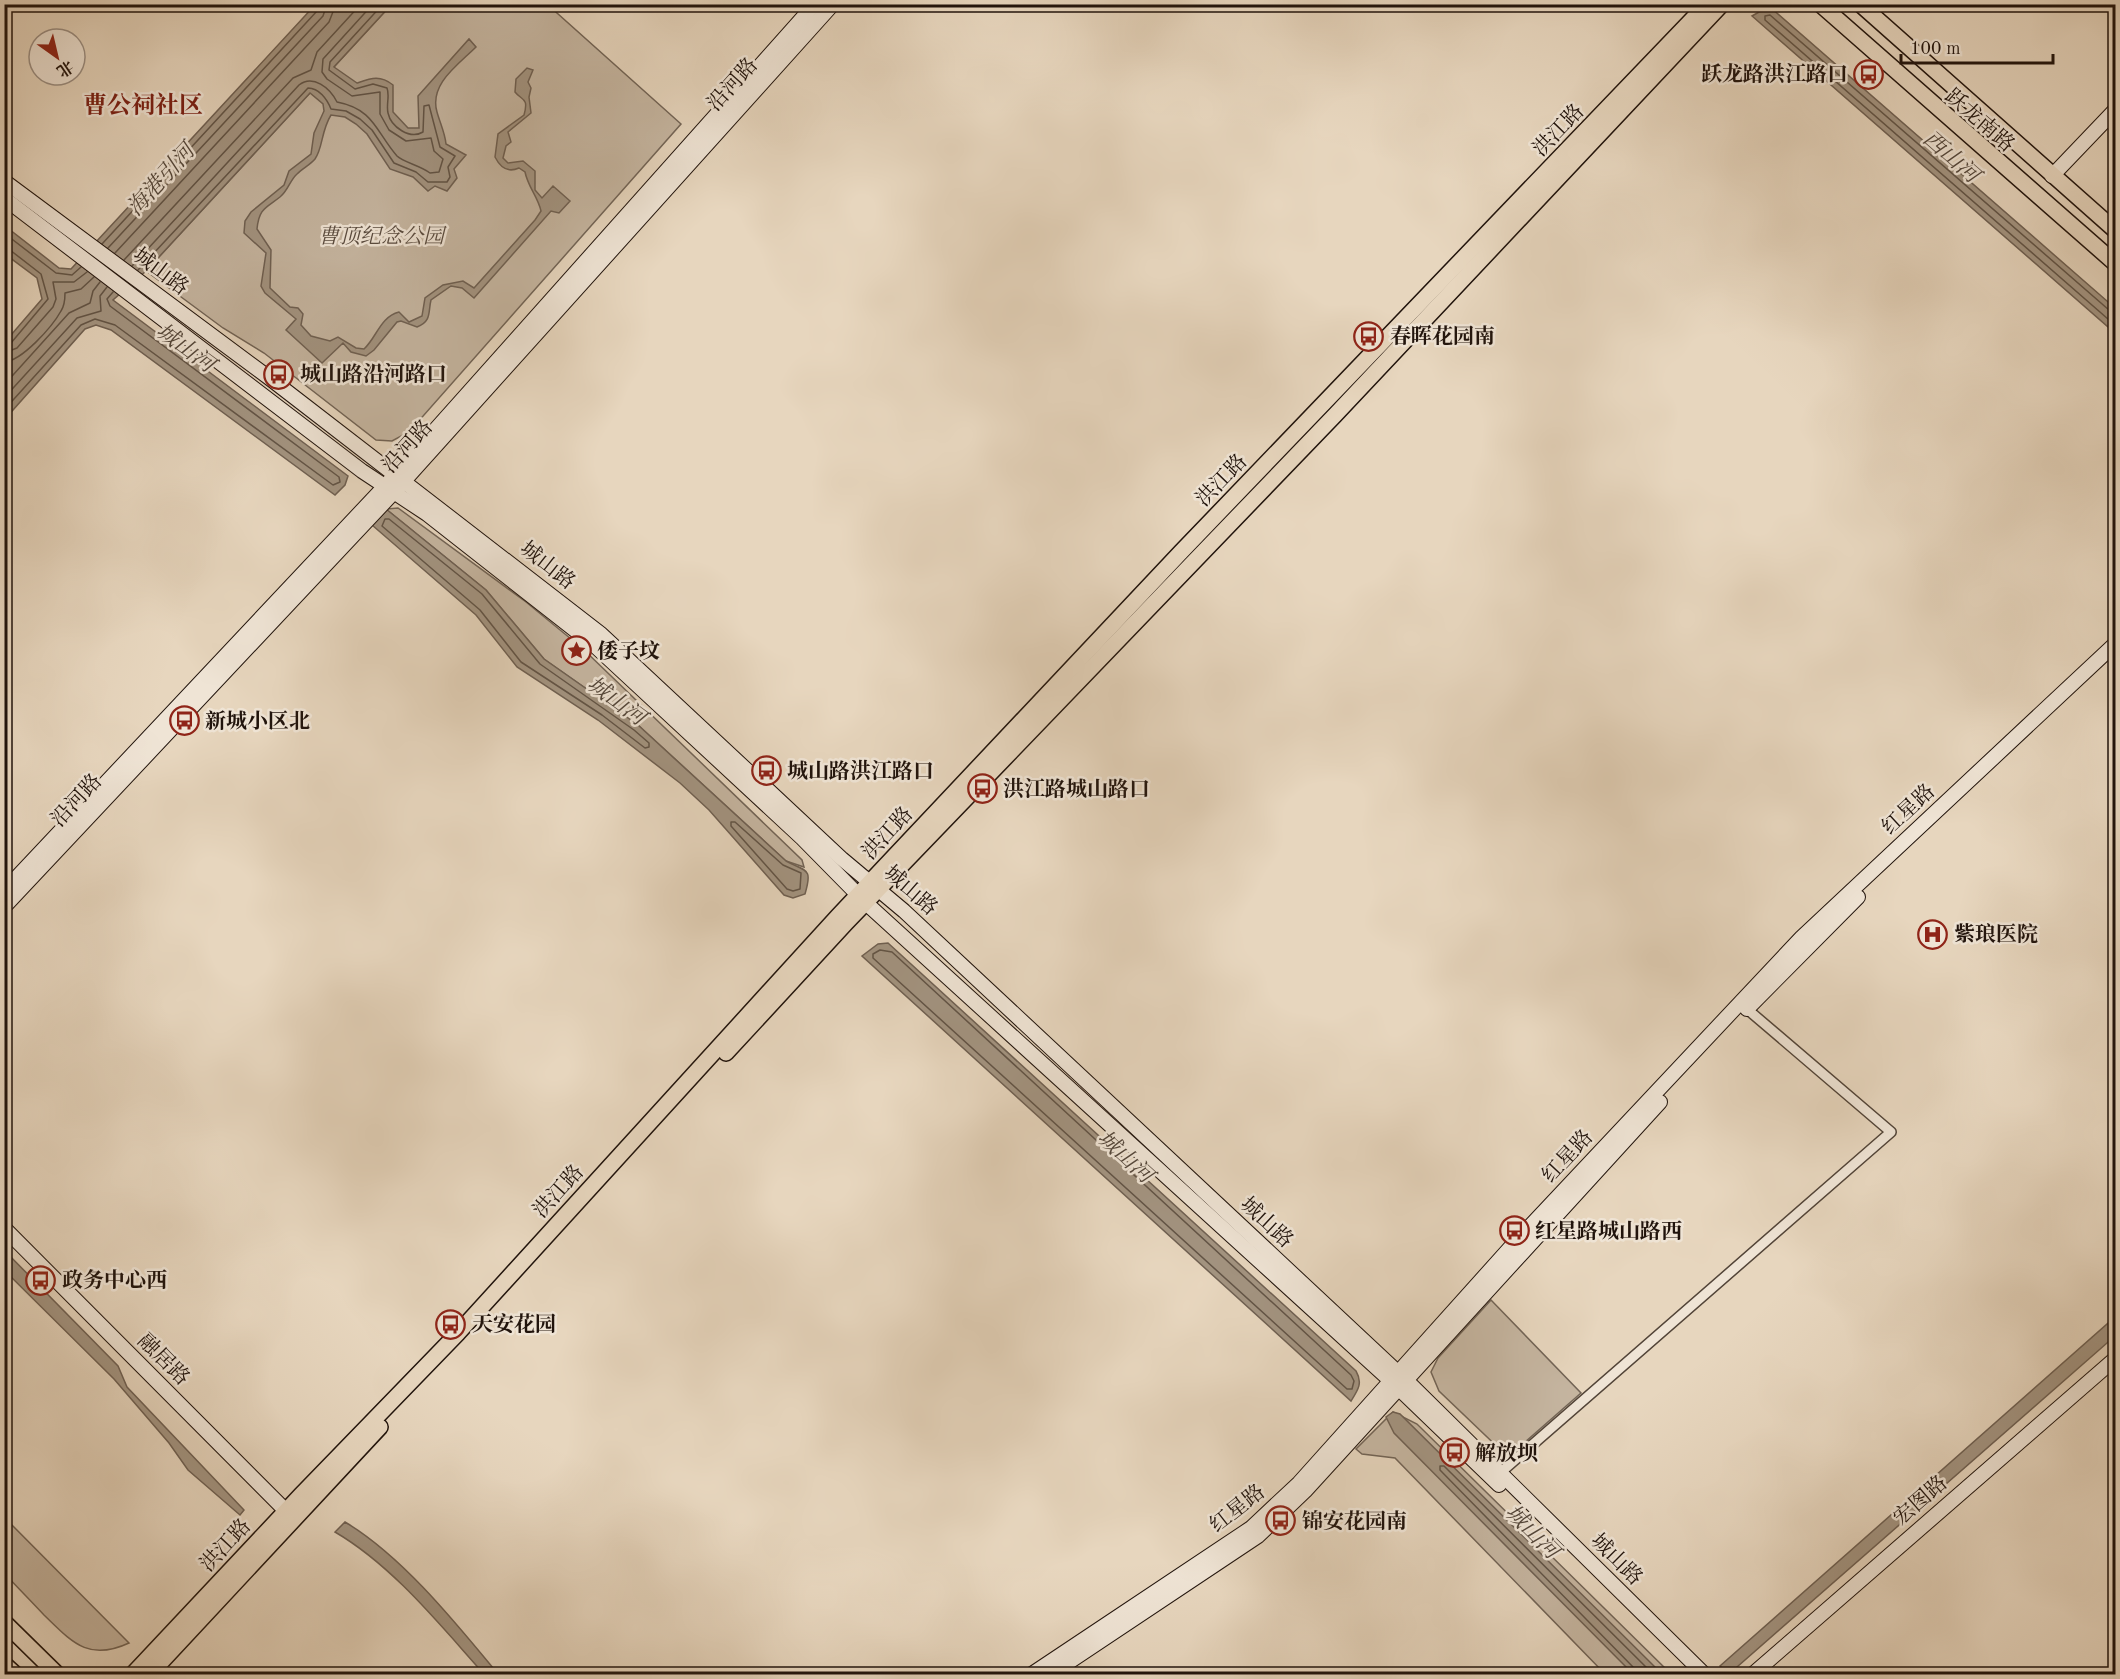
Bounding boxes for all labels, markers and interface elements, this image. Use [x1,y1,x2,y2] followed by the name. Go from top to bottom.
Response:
[27,27,87,87] north arrow
[1901,27,2052,65] scale bar
[1910,40,1961,58] text: 100 m
[703,53,762,115] street label: 沿河路
[53,57,77,81] text: 北
[1853,58,1885,90] bus stop icon: 跃龙路洪江路口
[1701,62,1848,86] place label: 跃龙路洪江路口
[1940,84,2019,157] street label: 跃龙南路
[83,92,203,119] district label: 曹公祠社区
[1528,100,1589,161] street label: 洪江路
[1919,126,1987,190] water label: 西山河
[122,136,202,220] water label: 海港引河
[318,225,447,248] park label: 曹顶纪念公园
[129,243,193,300] street label: 城山路
[152,319,222,379] water label: 城山河
[1353,320,1385,352] bus stop icon: 春晖花园南
[1390,324,1495,348] place label: 春晖花园南
[263,358,295,390] bus stop icon: 城山路沿河路口
[300,362,447,386] place label: 城山路沿河路口
[378,415,437,477] street label: 沿河路
[1191,450,1252,511] street label: 洪江路
[516,537,580,594] street label: 城山路
[560,635,592,667] place icon: 倭子坟
[597,640,660,663] place label: 倭子坟
[583,672,653,732] water label: 城山河
[168,705,200,737] bus stop icon: 新城小区北
[205,710,310,733] place label: 新城小区北
[750,755,782,787] bus stop icon: 城山路洪江路口
[787,759,934,783] place label: 城山路洪江路口
[46,769,106,831] street label: 沿河路
[966,773,998,805] bus stop icon: 洪江路城山路口
[1003,777,1150,801] place label: 洪江路城山路口
[1877,779,1939,839] street label: 红星路
[857,802,917,864] street label: 洪江路
[879,861,942,920] street label: 城山路
[1917,918,1949,950] hospital icon: 紫琅医院
[1954,923,2038,946] place label: 紫琅医院
[1537,1125,1597,1187] street label: 红星路
[1093,1126,1161,1190] water label: 城山河
[529,1160,588,1222] street label: 洪江路
[1236,1192,1298,1252] street label: 城山路
[1498,1215,1530,1247] bus stop icon: 红星路城山路西
[1535,1220,1682,1243] place label: 红星路城山路西
[25,1264,57,1296] bus stop icon: 政务中心西
[62,1269,167,1292] place label: 政务中心西
[435,1308,467,1340] bus stop icon: 天安花园
[472,1312,556,1336] place label: 天安花园
[133,1329,194,1390] street label: 融居路
[1438,1437,1470,1469] bus stop icon: 解放坝
[1475,1442,1538,1465] place label: 解放坝
[1889,1471,1952,1530] street label: 宏图路
[1205,1480,1269,1537] street label: 红星路
[1500,1500,1567,1566] water label: 城山河
[1265,1505,1297,1537] bus stop icon: 锦安花园南
[1302,1509,1407,1533] place label: 锦安花园南
[195,1514,255,1576] street label: 洪江路
[1586,1529,1647,1590] street label: 城山路

